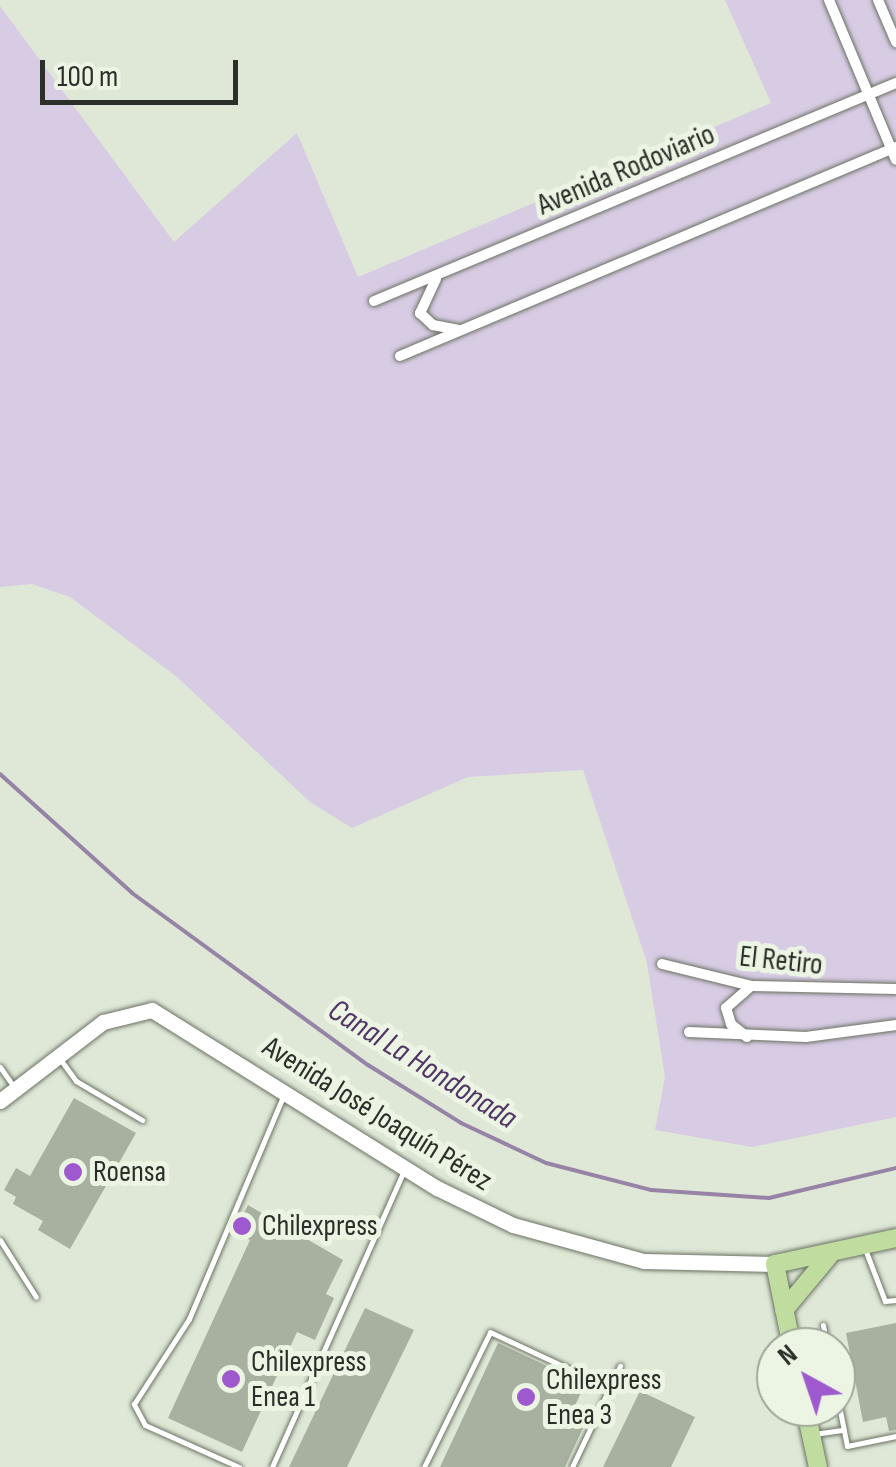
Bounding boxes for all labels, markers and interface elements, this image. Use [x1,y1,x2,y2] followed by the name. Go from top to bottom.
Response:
[45,40,242,102] scale bar
[57,59,118,95] text: 100 m
[532,116,720,224] street label: Avenida Rodoviario
[738,939,824,983] street label: El Retiro
[321,992,523,1138] water label: Canal La Hondonada
[256,1029,498,1199] street label: Avenida José Joaquín Pérez
[93,1154,166,1190] place label: Roensa
[62,1161,84,1183] marker: Roensa
[262,1208,377,1244] place label: Chilexpress
[231,1215,253,1237] marker: Chilexpress
[756,1327,856,1427] north arrow
[771,1338,804,1373] text: N
[251,1344,366,1414] place label: Chilexpress Enea 1
[546,1362,661,1432] place label: Chilexpress Enea 3
[220,1368,242,1390] marker: Chilexpress Enea 1
[515,1386,537,1408] marker: Chilexpress Enea 3

